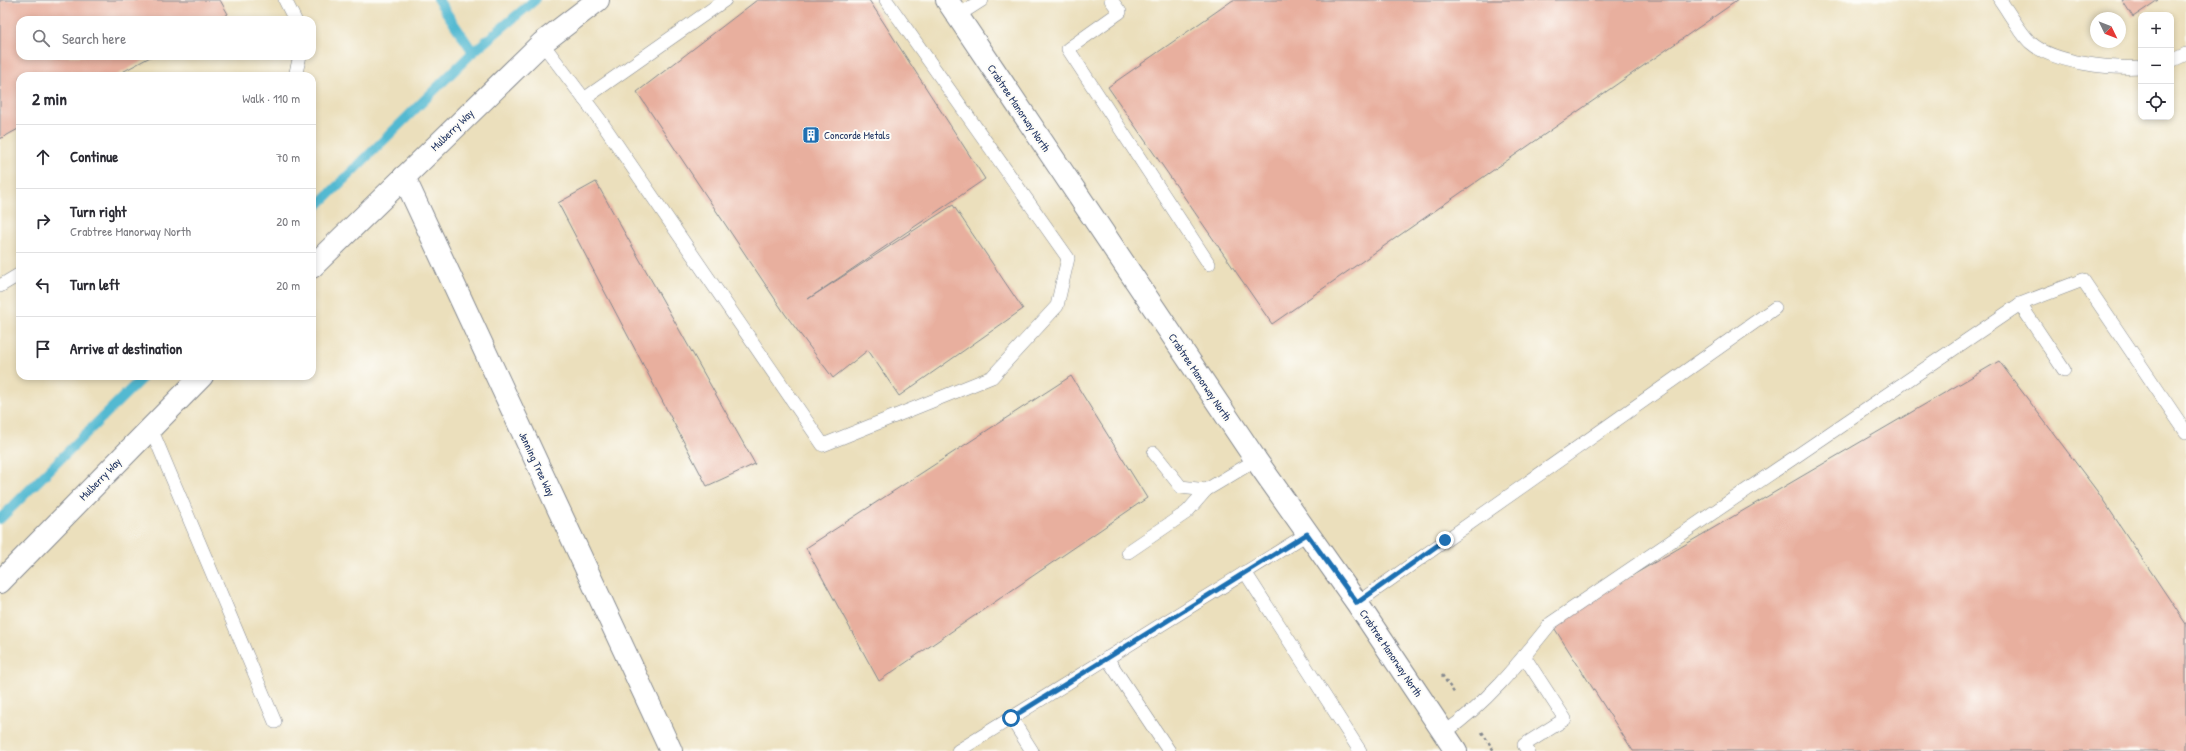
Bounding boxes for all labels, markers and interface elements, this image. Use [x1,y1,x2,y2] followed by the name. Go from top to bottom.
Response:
[2090,12,2126,48] north arrow
[2138,12,2174,120] map controls
[2138,12,2174,48] button: +
[16,16,316,60] search box
[30,27,52,49] icon: search
[62,28,126,49] text: Search here
[2138,48,2174,84] button: −
[985,62,1054,155] street label: Crabtree Manorway North
[2138,84,2174,120] button: locate
[32,87,67,110] text: 2 min
[242,89,300,107] text: Walk · 110 m
[428,106,477,154] street label: Mulberry Way
[801,125,821,145] building icon: Concorde Metals
[824,128,890,142] place label: Concorde Metals
[32,146,54,168] icon: ahead
[70,146,118,167] text: Continue
[276,148,300,166] text: 70 m
[70,201,126,222] text: Turn right
[32,210,54,232] icon: right
[276,212,300,230] text: 20 m
[70,222,191,240] text: Crabtree Manorway North
[32,274,54,296] icon: left
[70,274,120,295] text: Turn left
[276,276,300,294] text: 20 m
[1166,331,1235,424] street label: Crabtree Manorway North
[32,338,54,360] icon: arrive
[70,338,182,359] text: Arrive at destination
[516,429,558,499] street label: Jenning Tree Way
[76,454,124,503] street label: Mulberry Way
[1436,531,1454,549] route end
[1357,607,1426,700] street label: Crabtree Manorway North
[1002,709,1020,727] route start

